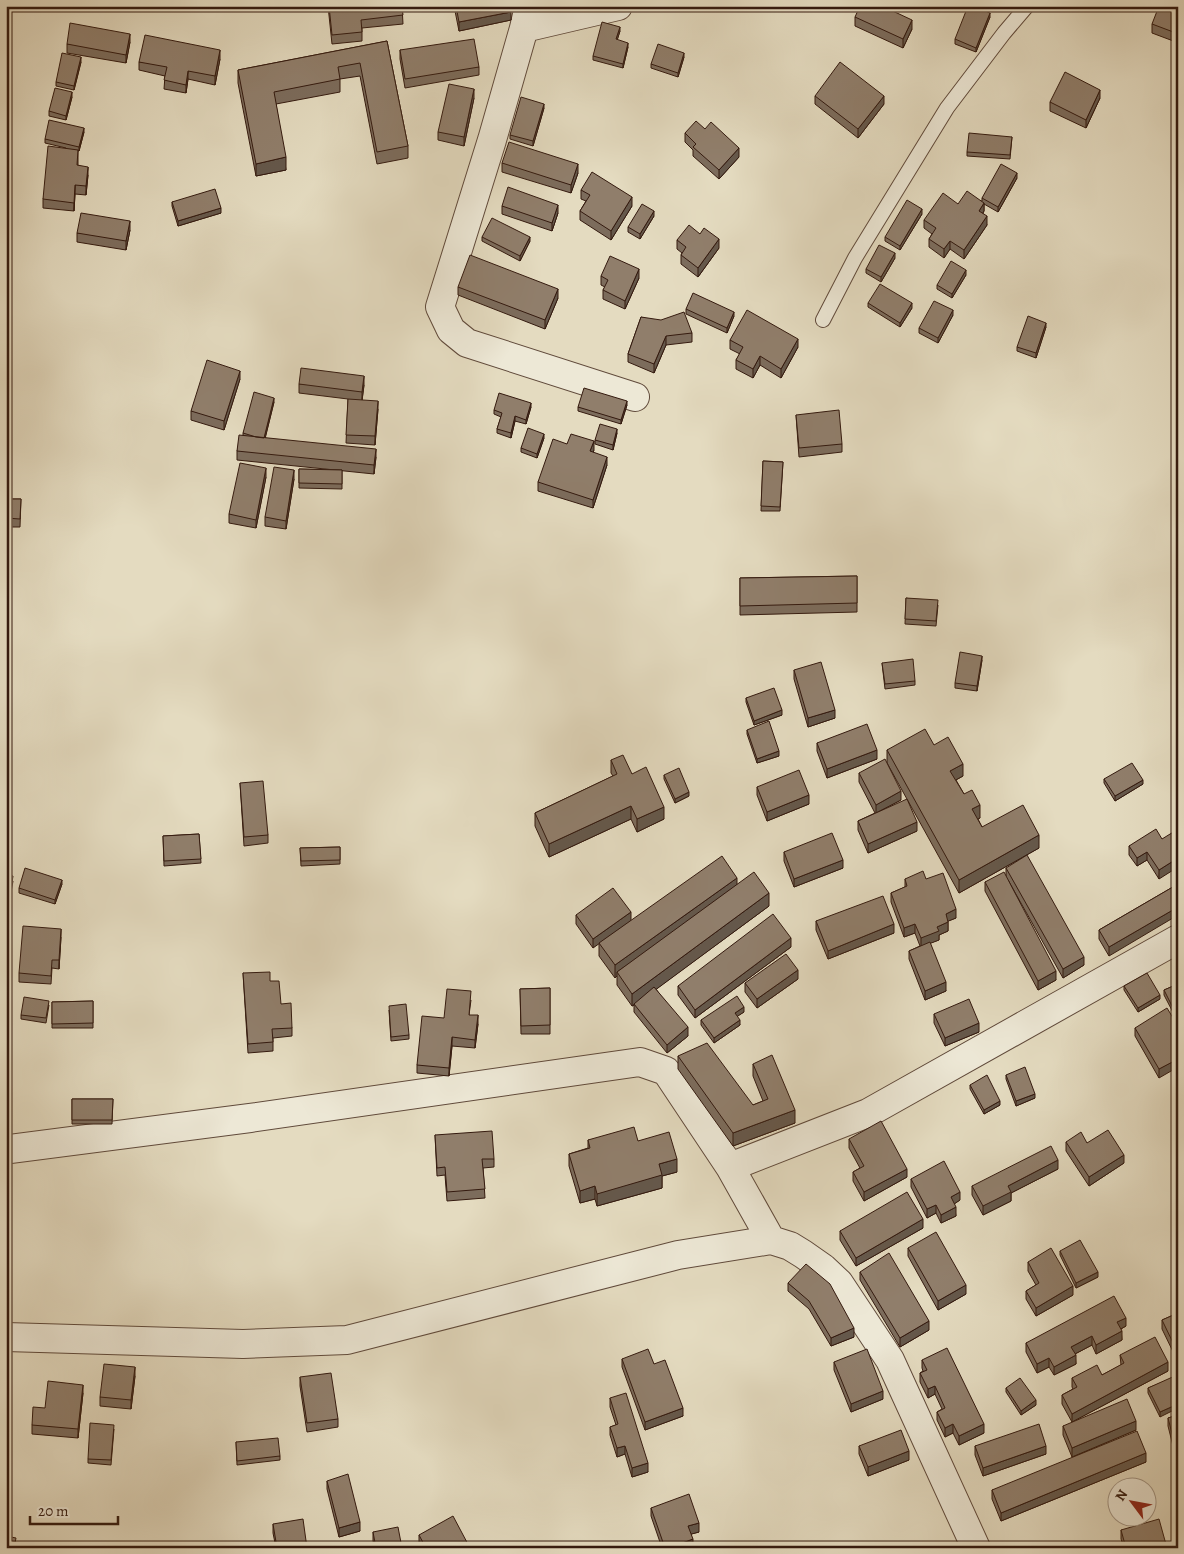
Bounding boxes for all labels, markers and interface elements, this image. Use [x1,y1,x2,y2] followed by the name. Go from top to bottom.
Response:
[1106,1476,1156,1526] north arrow
[1111,1486,1132,1505] text: N
[30,1494,118,1526] scale bar
[38,1501,69,1521] text: 20 m

